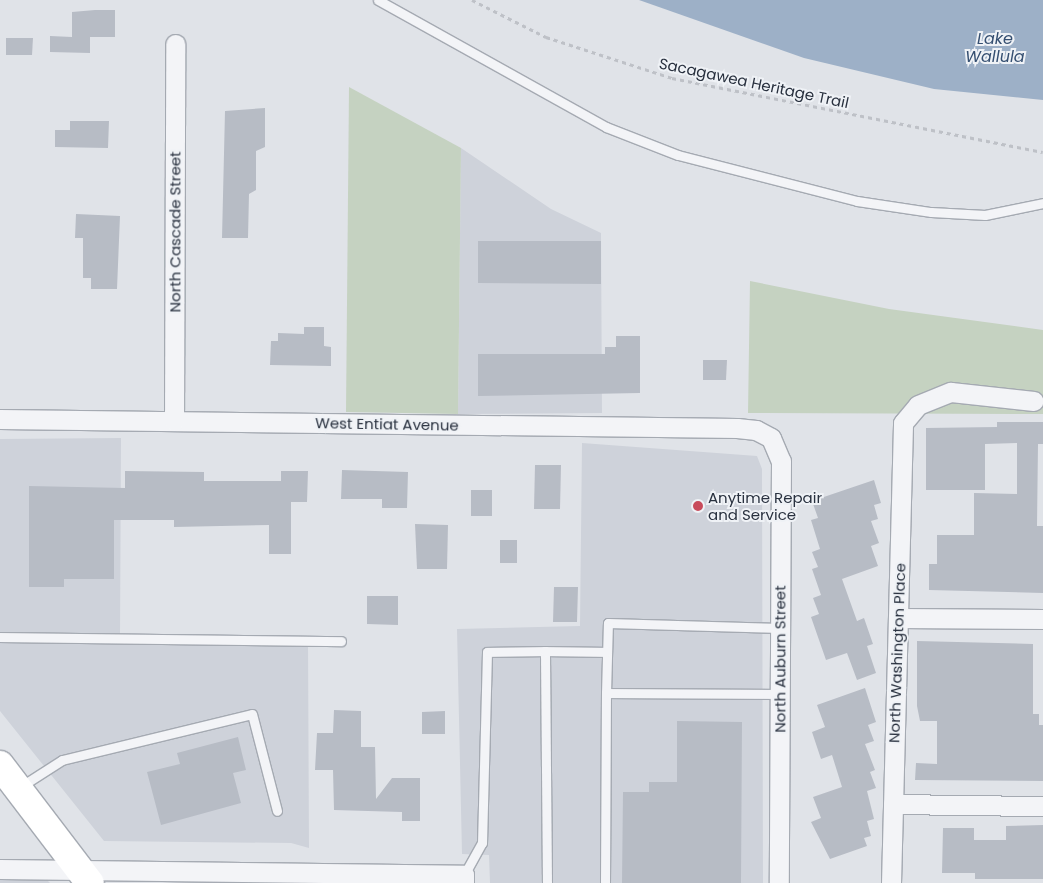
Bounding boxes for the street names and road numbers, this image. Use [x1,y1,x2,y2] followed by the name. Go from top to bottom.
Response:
[658,54,850,112] street label: Sacagawea Heritage Trail
[166,152,184,312] street label: North Cascade Street
[315,414,459,434] street label: West Entiat Avenue
[885,563,909,743] street label: North Washington Place
[771,585,789,733] street label: North Auburn Street

